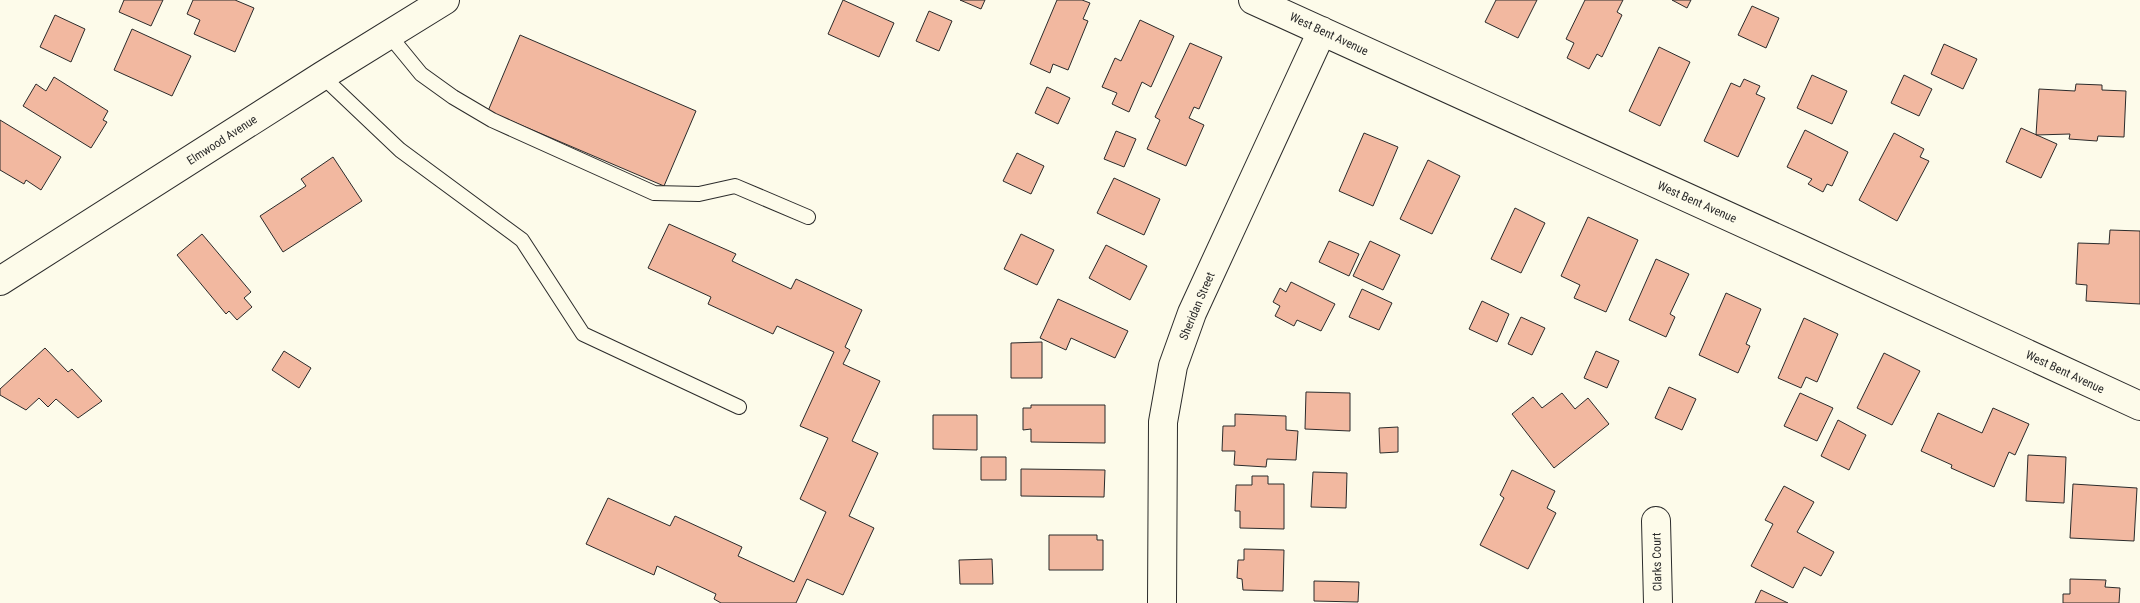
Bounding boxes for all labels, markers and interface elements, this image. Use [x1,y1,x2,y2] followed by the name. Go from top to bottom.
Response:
[1287,10,1371,59] street label: West Bent Avenue
[184,112,260,168] street label: Elmwood Avenue
[1655,178,1739,226] street label: West Bent Avenue
[1176,270,1218,342] street label: Sheridan Street
[2023,348,2107,397] street label: West Bent Avenue
[1649,532,1665,591] street label: Clarks Court

